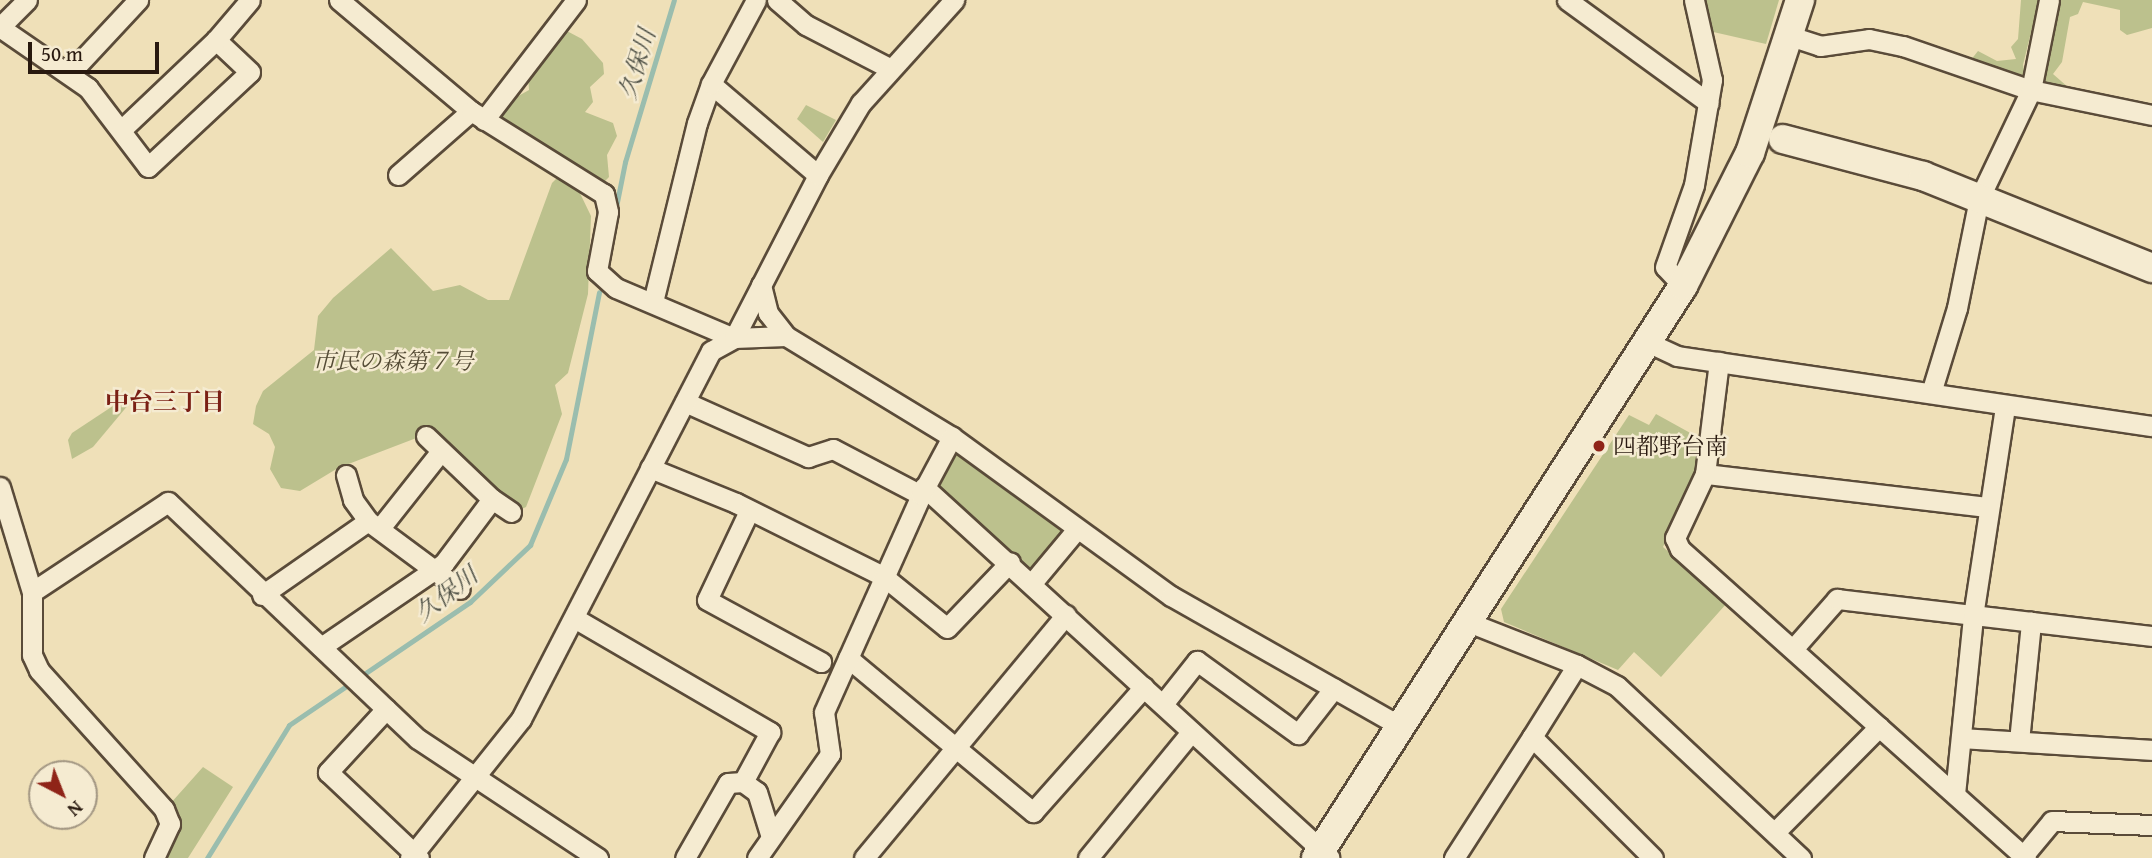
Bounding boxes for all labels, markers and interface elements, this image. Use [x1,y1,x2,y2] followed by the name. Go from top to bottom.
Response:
[613,25,661,103] water label: 久保川
[32,28,163,72] scale bar
[41,38,83,69] text: 50 m
[313,347,473,375] park label: 市民の森第７号
[105,388,225,416] district label: 中台三丁目
[1613,432,1728,460] place label: 四都野台南
[1591,438,1607,454] marker: 四都野台南
[409,560,483,628] water label: 久保川
[28,760,98,830] north arrow
[62,794,90,824] text: N

